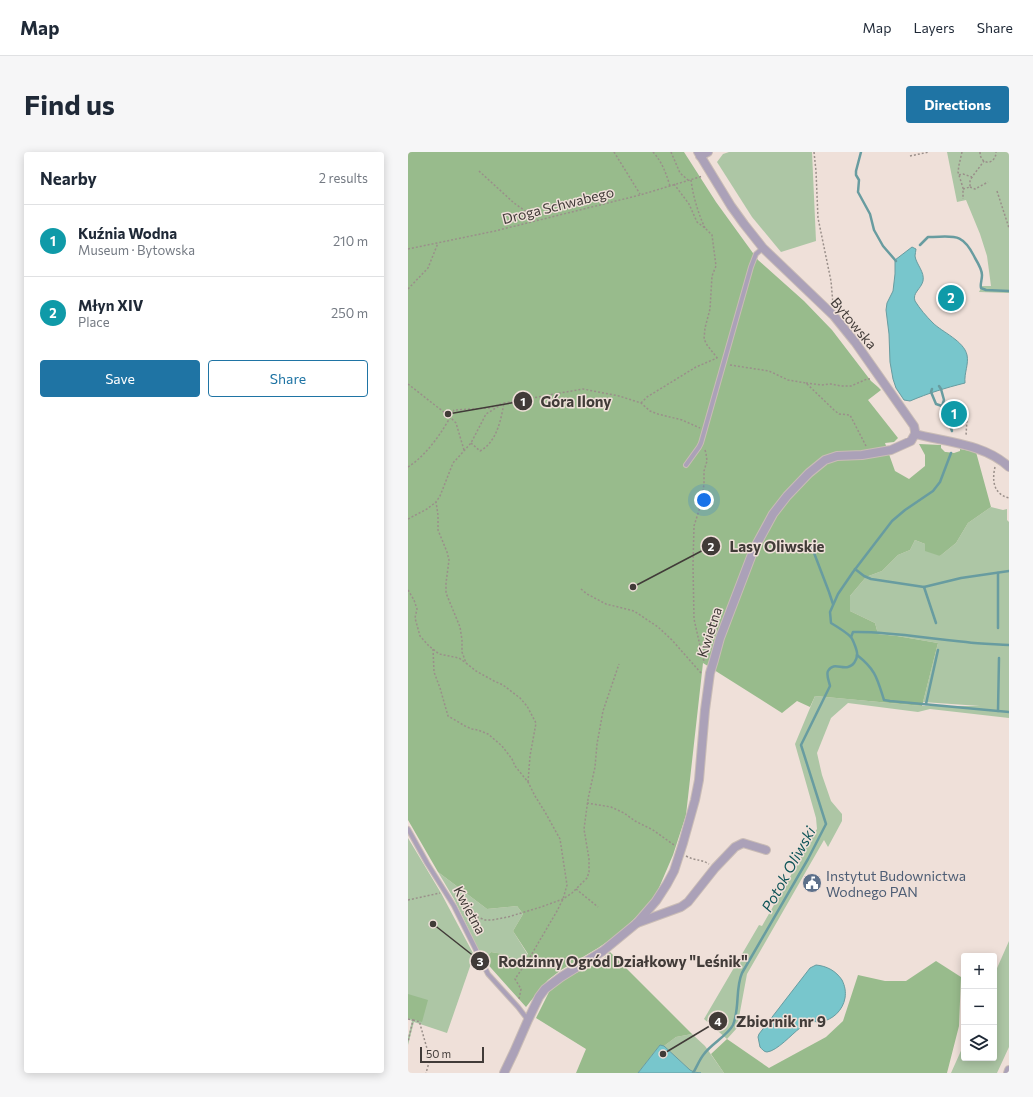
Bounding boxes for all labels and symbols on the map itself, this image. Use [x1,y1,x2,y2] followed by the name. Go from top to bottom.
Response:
[500,183,616,227] street label: Droga Schwabego
[938,283,964,313] pin: 2
[827,294,881,352] street label: Bytowska
[513,388,620,415] callout: Góra Ilony
[540,392,612,410] text: Góra Ilony
[520,394,526,408] text: 1
[941,399,967,429] pin: 1
[694,490,714,510] your location
[701,533,832,560] callout: Lasy Oliwskie
[729,537,825,555] text: Lasy Oliwskie
[708,539,715,553] text: 2
[693,605,725,659] street label: Kwietna
[757,822,819,915] water label: Potok Oliwski
[826,867,966,900] place label: Instytut Budownictwa Wodnego PAN
[801,872,823,894] public building icon: Instytut Budownictwa Wodnego PAN
[450,883,490,937] street label: Kwietna
[470,948,756,975] callout: Rodzinny Ogród Działkowy "Leśnik"
[498,952,748,970] text: Rodzinny Ogród Działkowy "Leśnik"
[477,954,484,968] text: 3
[708,1008,834,1035] callout: Zbiornik nr 9
[736,1012,826,1030] text: Zbiornik nr 9
[714,1014,722,1028] text: 4
[420,1045,484,1064] scale bar

